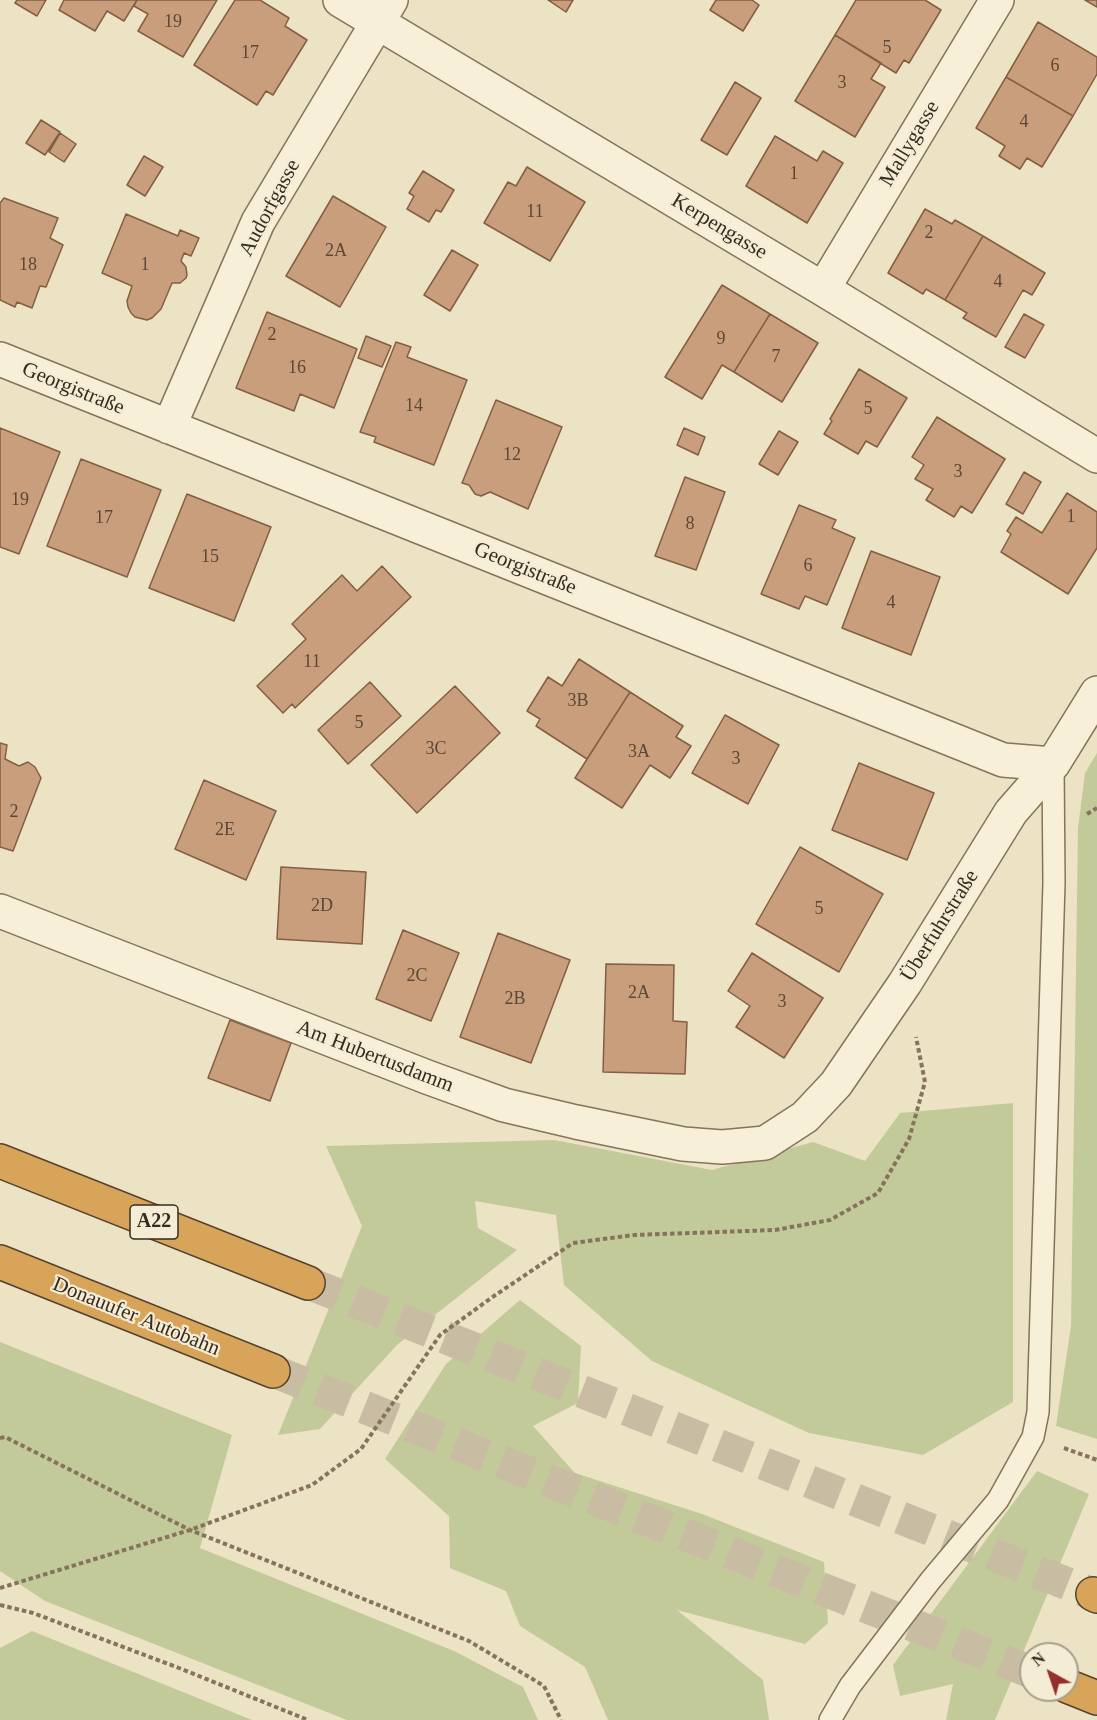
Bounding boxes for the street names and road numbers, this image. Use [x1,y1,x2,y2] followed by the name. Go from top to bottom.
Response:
[875,97,945,191] street label: Mallygasse
[234,155,306,261] street label: Audorfgasse
[667,189,771,265] street label: Kerpengasse
[18,357,128,421] street label: Georgistraße
[470,537,580,601] street label: Georgistraße
[896,865,984,987] street label: Überfuhrstraße
[293,1015,457,1099] street label: Am Hubertusdamm
[130,1205,178,1239] road number: A22
[49,1272,223,1362] street label: Donauufer Autobahn

